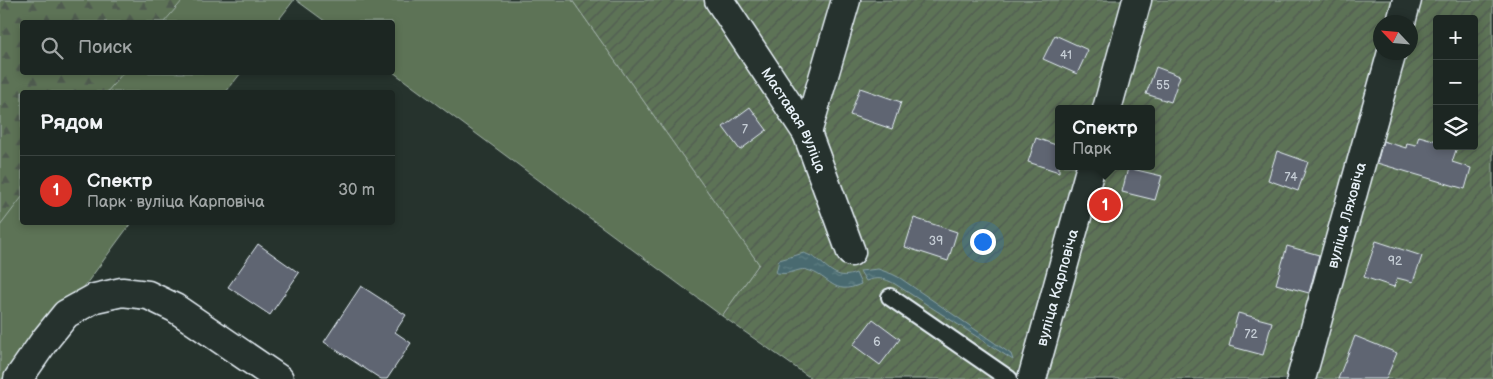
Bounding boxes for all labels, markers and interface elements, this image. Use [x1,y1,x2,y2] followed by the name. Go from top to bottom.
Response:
[1373,15,1418,60] north arrow
[1433,15,1478,150] map controls
[1433,15,1478,60] button: +
[20,20,395,75] search box
[38,34,66,62] icon: search
[78,36,132,59] text: Поиск
[1060,48,1072,63] house number: 41
[1433,60,1478,105] button: −
[757,64,830,175] street label: Маставая вуліца
[1156,78,1170,93] house number: 55
[1055,105,1155,170] popup
[1433,105,1478,150] button: layers
[40,110,103,135] text: Рядом
[1072,117,1138,140] text: Спектр
[742,122,748,137] house number: 7
[1072,140,1111,159] text: Парк
[1323,160,1370,270] street label: вуліца Ляховіча
[87,170,153,193] text: Спектр
[1284,170,1298,185] house number: 74
[53,181,59,200] text: 1
[338,181,375,200] text: 30 m
[1089,186,1121,224] pin: 1
[87,193,265,212] text: Парк · вуліца Карповіча
[1032,227,1083,348] street label: вуліца Карповіча
[970,229,996,255] your location
[929,234,943,249] house number: 39
[1388,254,1402,269] house number: 92
[1245,327,1257,342] house number: 72
[873,335,881,350] house number: 6

